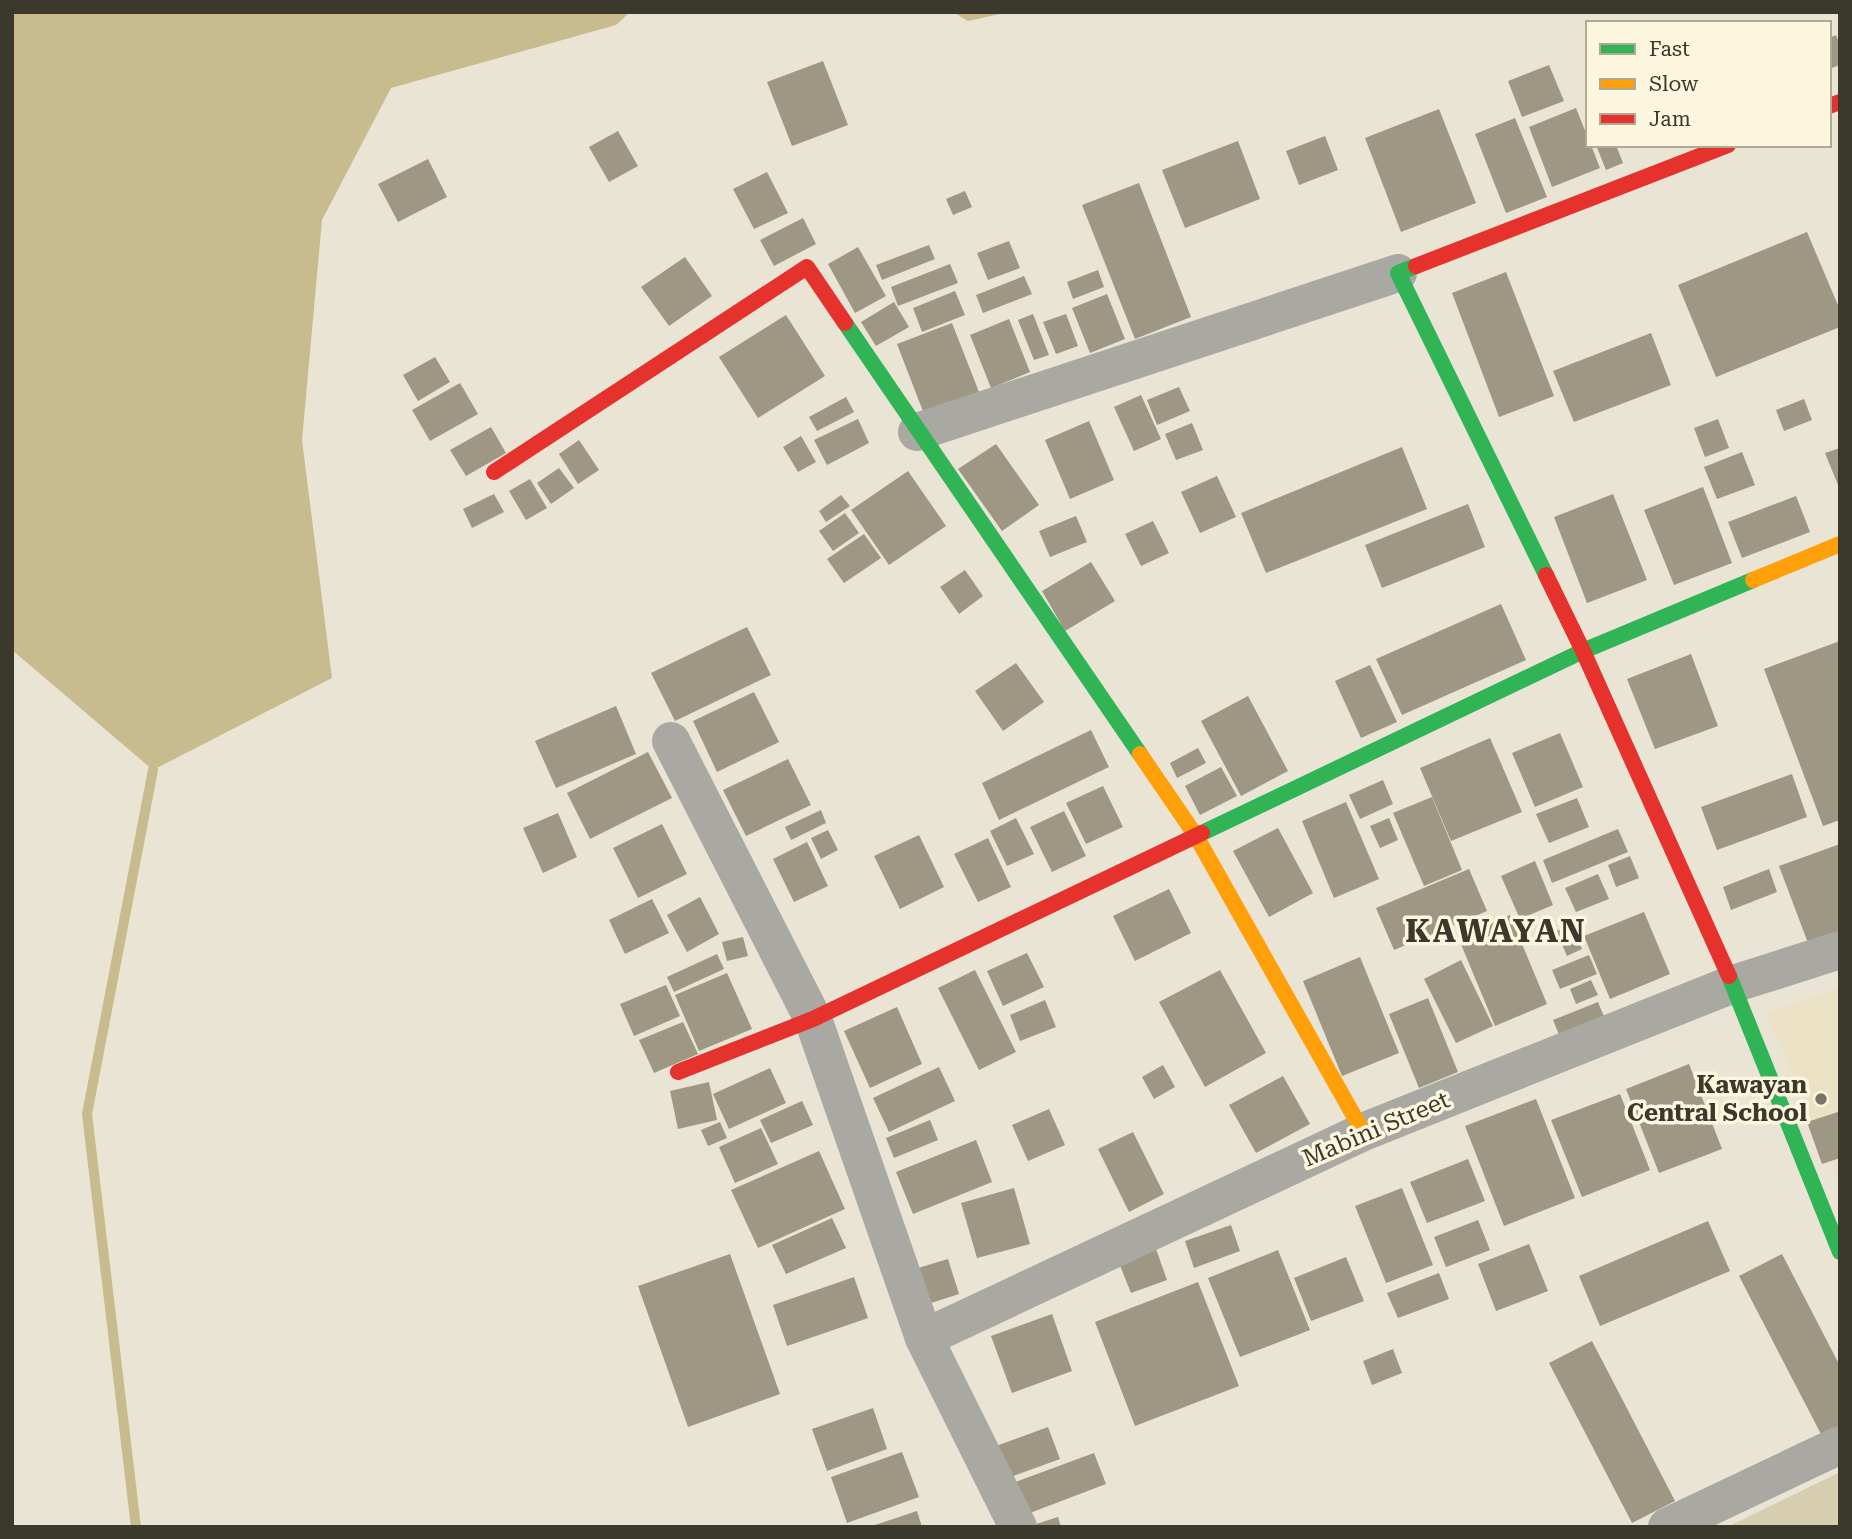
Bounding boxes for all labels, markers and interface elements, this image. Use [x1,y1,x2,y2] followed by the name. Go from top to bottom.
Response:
[1586,21,1831,147] legend
[1649,37,1690,61] text: Fast
[1649,72,1699,96] text: Slow
[1649,107,1691,131] text: Jam
[1405,912,1587,950] district label: KAWAYAN
[1627,1071,1807,1127] place label: Kawayan Central School
[1298,1085,1454,1173] street label: Mabini Street
[1813,1091,1829,1107] marker: Kawayan Central School

